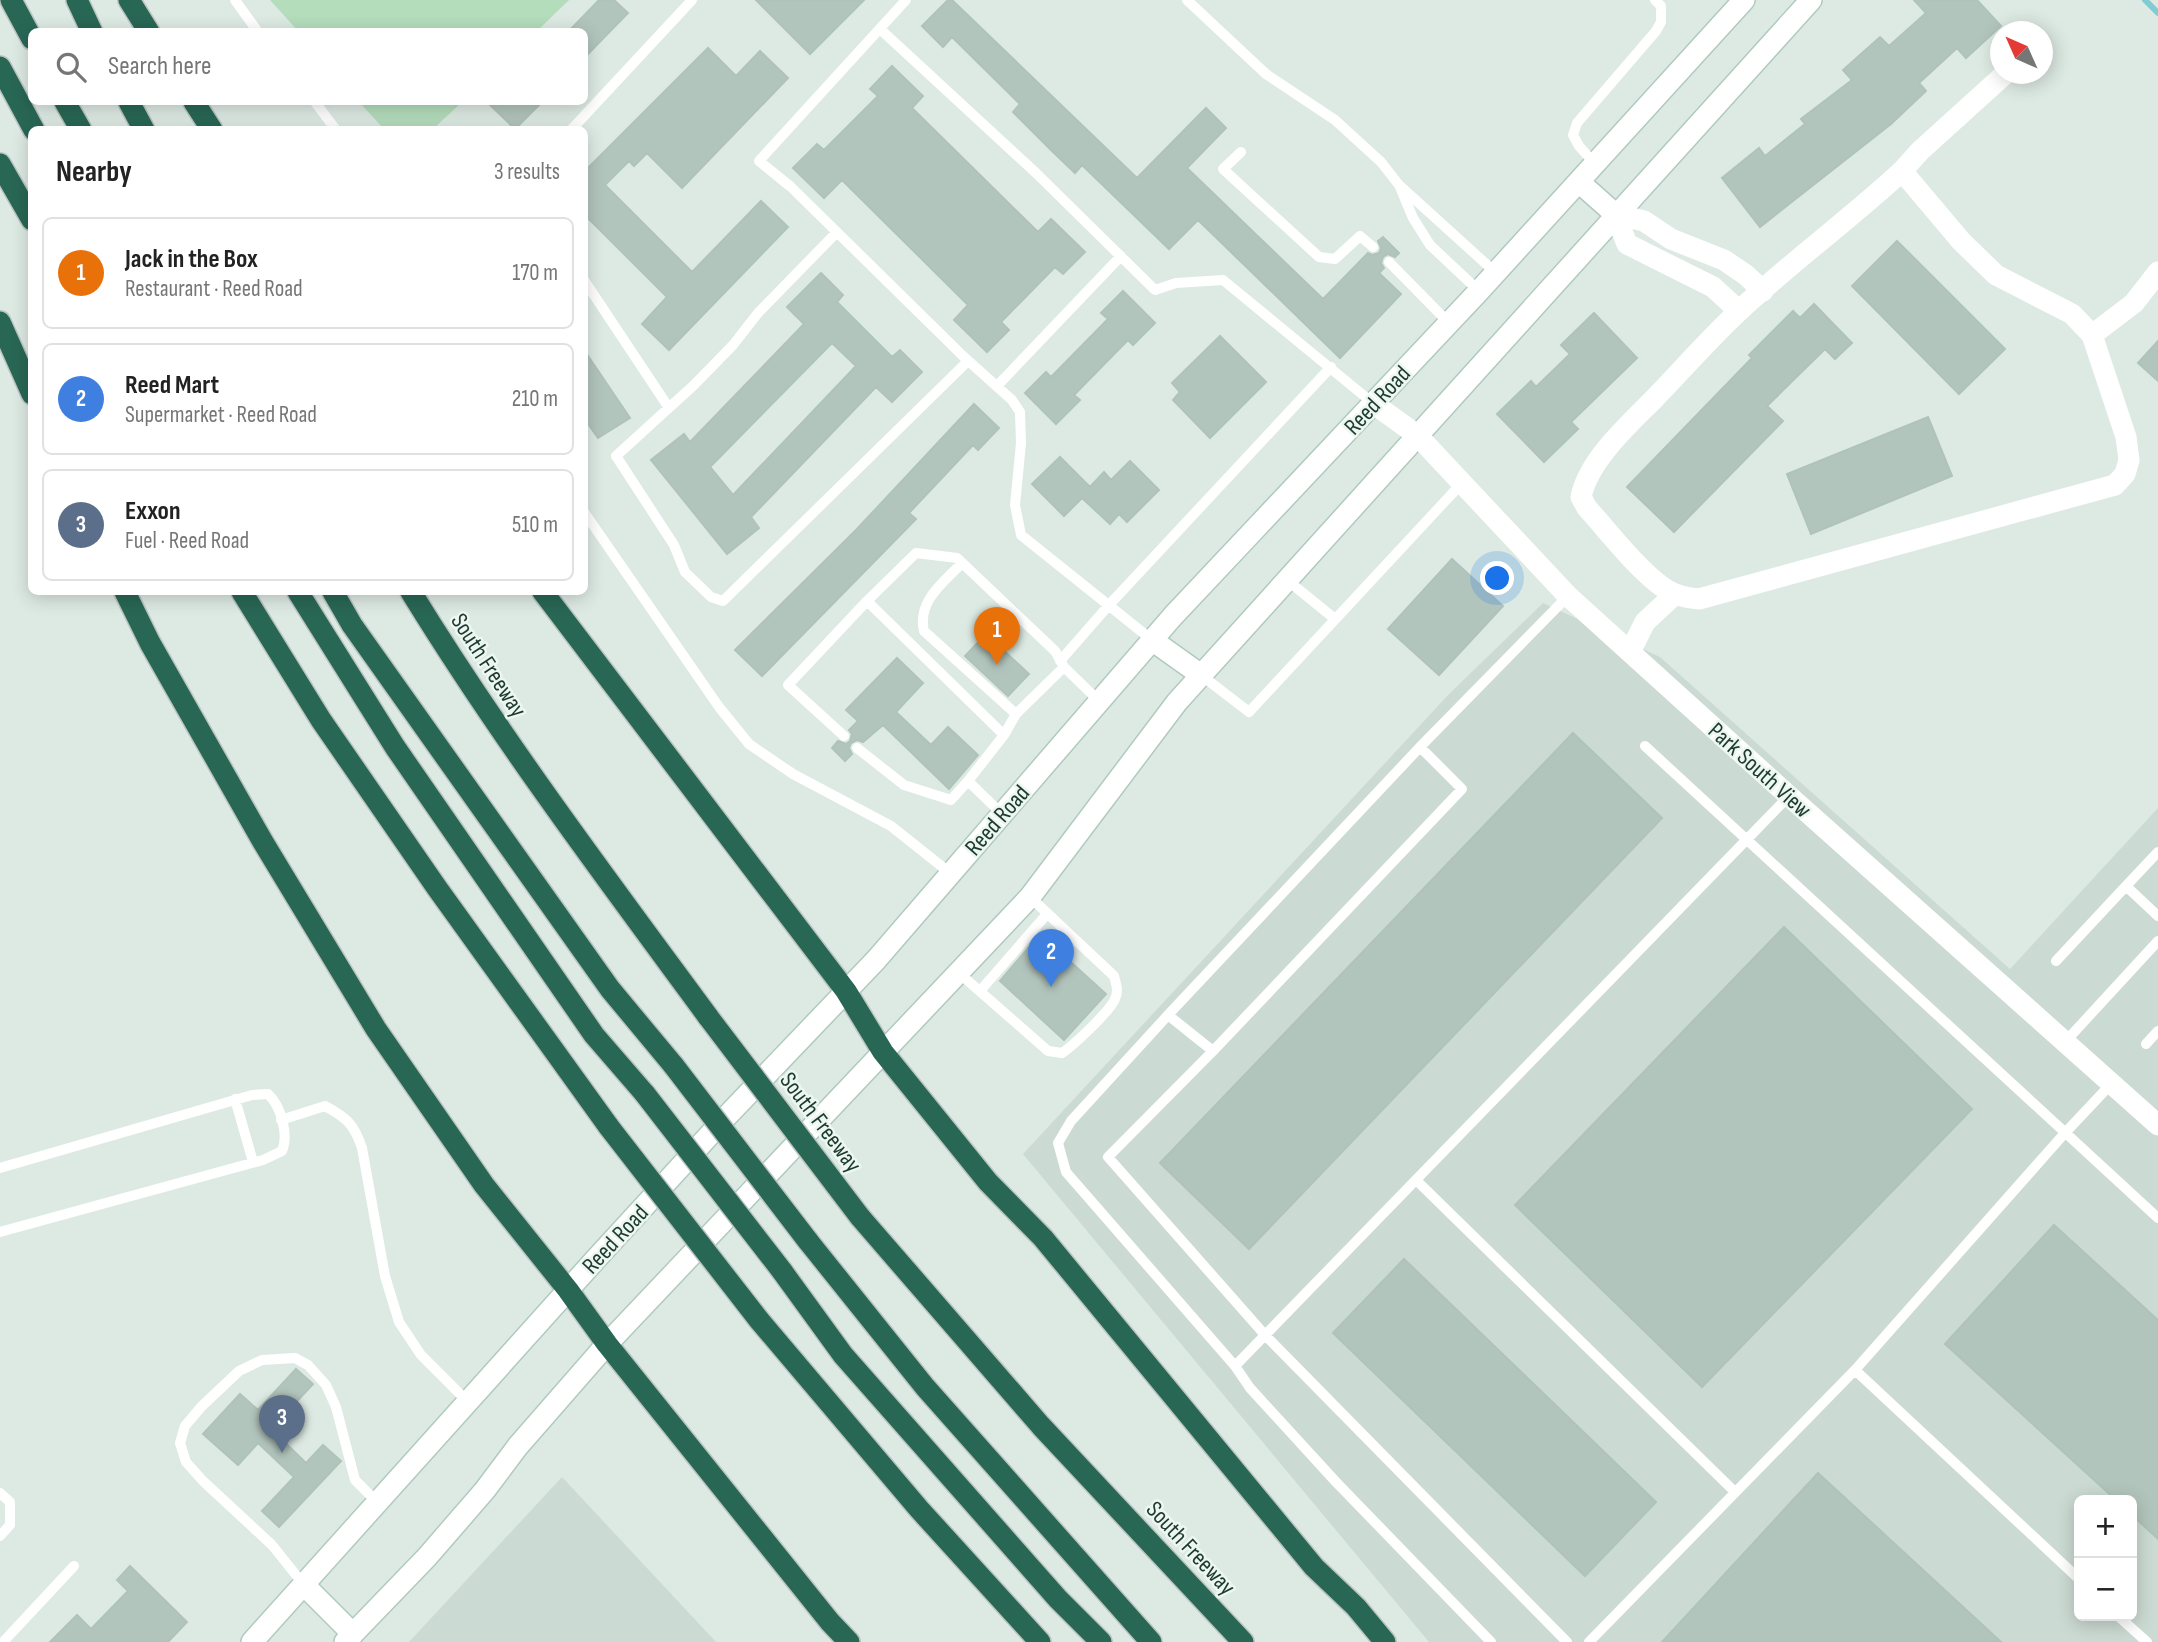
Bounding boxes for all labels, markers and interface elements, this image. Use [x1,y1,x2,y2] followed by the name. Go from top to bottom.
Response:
[1990,21,2053,84] north arrow
[28,28,588,105] search box
[52,48,90,86] icon: search
[108,51,211,82] text: Search here
[56,154,132,190] text: Nearby
[494,158,560,186] text: 3 results
[125,244,258,275] text: Jack in the Box
[76,259,86,287] text: 1
[512,259,558,287] text: 170 m
[125,275,303,303] text: Restaurant · Reed Road
[1338,360,1417,441] street label: Reed Road
[125,370,219,401] text: Reed Mart
[76,385,86,413] text: 2
[512,385,558,413] text: 210 m
[125,401,317,429] text: Supermarket · Reed Road
[125,496,181,527] text: Exxon
[76,511,86,539] text: 3
[512,511,558,539] text: 510 m
[125,527,249,555] text: Fuel · Reed Road
[1480,561,1514,595] your location
[974,607,1020,665] pin: 1
[444,608,533,723] street label: South Freeway
[1702,716,1817,824] street label: Park South View
[959,779,1036,862] street label: Reed Road
[1028,929,1074,987] pin: 2
[774,1066,868,1178] street label: South Freeway
[576,1199,655,1280] street label: Reed Road
[259,1395,305,1453] pin: 3
[1140,1495,1241,1601] street label: South Freeway
[2074,1495,2137,1621] map controls
[2074,1495,2137,1558] button: +
[2074,1558,2137,1621] button: −

